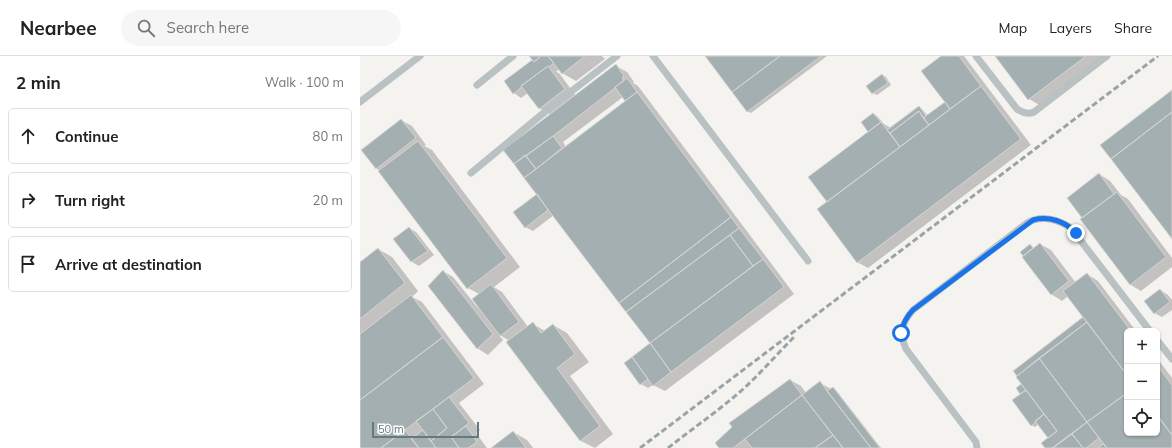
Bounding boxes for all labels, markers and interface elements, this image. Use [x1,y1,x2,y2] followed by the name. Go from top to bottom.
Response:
[121,10,401,46] search box
[20,16,97,40] text: Nearbee
[135,17,157,39] icon: search
[167,18,249,37] text: Search here
[998,19,1027,37] text: Map
[1049,19,1092,37] text: Layers
[1114,19,1152,37] text: Share
[16,72,61,93] text: 2 min
[265,74,344,90] text: Walk · 100 m
[17,125,39,147] icon: ahead
[55,127,118,146] text: Continue
[313,128,343,144] text: 80 m
[17,189,39,211] icon: right
[55,191,125,210] text: Turn right
[313,192,343,208] text: 20 m
[1067,224,1085,242] route end
[17,253,39,275] icon: arrive
[55,255,202,274] text: Arrive at destination
[892,324,910,342] route start
[1124,328,1160,436] map controls
[1124,328,1160,364] button: +
[1124,364,1160,400] button: −
[1124,400,1160,436] button: locate
[372,420,479,439] scale bar
[378,422,404,436] text: 50 m

